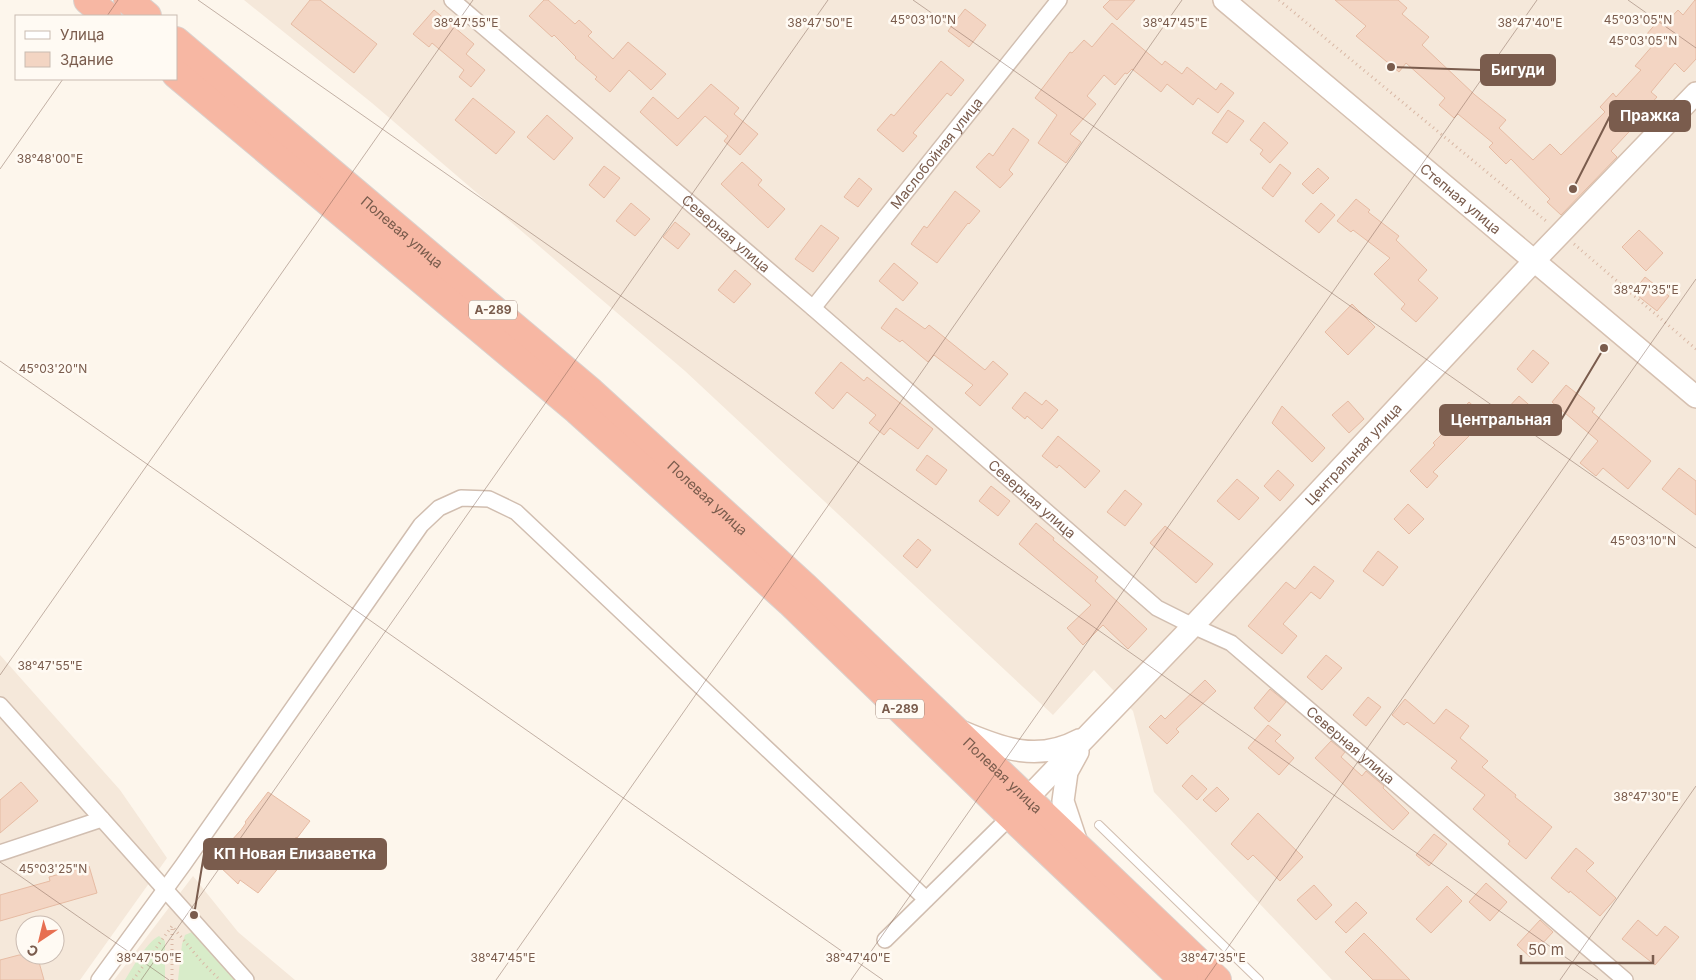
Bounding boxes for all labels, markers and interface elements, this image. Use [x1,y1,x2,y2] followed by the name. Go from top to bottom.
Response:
[890,12,956,27] text: 45°03'10"N
[1604,12,1672,27] text: 45°03'05"N
[15,15,178,80] legend
[433,15,499,30] text: 38°47'55"E
[787,15,853,30] text: 38°47'50"E
[1143,15,1207,30] text: 38°47'45"E
[1497,15,1563,30] text: 38°47'40"E
[60,25,104,44] text: Улица
[1609,33,1677,48] text: 45°03'05"N
[60,50,114,69] text: Здание
[1481,55,1555,85] callout: Бигуди
[1491,60,1545,79] text: Бигуди
[887,94,986,212] street label: Маслобойная улица
[1610,101,1690,131] callout: Пражка
[1620,106,1680,125] text: Пражка
[17,151,83,166] text: 38°48'00"E
[1417,160,1505,237] street label: Степная улица
[679,191,774,276] street label: Северная улица
[358,192,447,271] street label: Полевая улица
[1613,282,1679,297] text: 38°47'35"E
[469,300,517,320] road number: А-289
[19,361,87,376] text: 45°03'20"N
[1301,399,1405,508] street label: Центральная улица
[1440,405,1561,435] callout: Центральная
[1451,410,1551,429] text: Центральная
[985,456,1080,541] street label: Северная улица
[664,457,751,538] street label: Полевая улица
[1610,533,1676,548] text: 45°03'10"N
[17,658,83,673] text: 38°47'55"E
[876,700,924,719] road number: А-289
[1303,702,1398,787] street label: Северная улица
[960,734,1046,817] street label: Полевая улица
[1613,789,1679,804] text: 38°47'30"E
[204,839,386,869] callout: КП Новая Елизаветка
[214,844,376,863] text: КП Новая Елизаветка
[19,861,87,876] text: 45°03'25"N
[15,915,65,965] north arrow
[1521,932,1654,964] scale bar
[1528,940,1564,959] text: 50 m
[23,941,41,961] text: С
[116,950,182,965] text: 38°47'50"E
[471,950,535,965] text: 38°47'45"E
[825,950,891,965] text: 38°47'40"E
[1180,950,1246,965] text: 38°47'35"E

